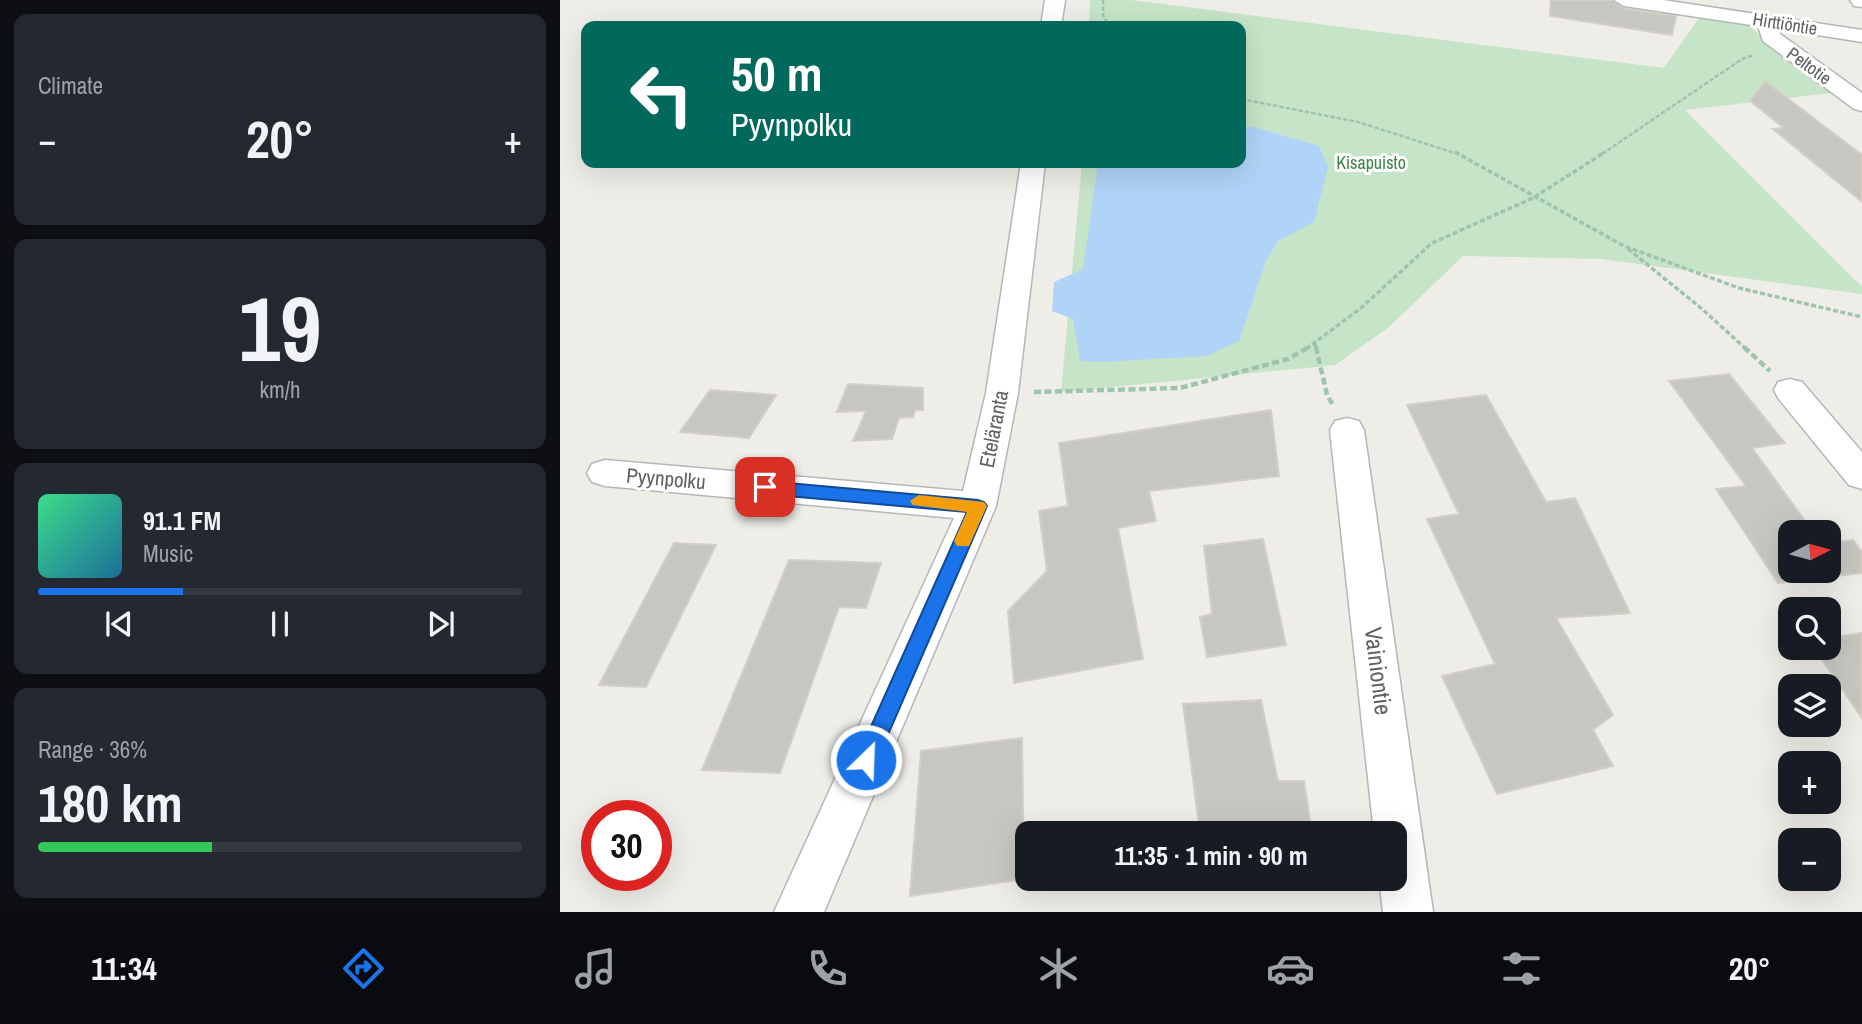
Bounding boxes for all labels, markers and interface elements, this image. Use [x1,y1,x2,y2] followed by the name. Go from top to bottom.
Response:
[1751,6,1819,41] street label: Hirttiöntie
[731,40,823,106] text: 50 m
[1782,41,1837,90] street label: Peltotie
[616,49,707,140] icon: left
[38,70,103,101] text: Climate
[731,103,852,146] text: Pyynpolku
[246,104,314,174] text: 20°
[38,114,56,165] text: −
[504,114,522,165] text: +
[1336,150,1406,175] park label: Kisapuisto
[239,267,322,389] text: 19
[260,374,300,405] text: km/h
[972,387,1015,470] street label: Eteläranta
[735,457,795,517] pin
[625,461,707,496] street label: Pyynpolku
[746,468,784,506] icon: arrive
[143,503,221,538] text: 91.1 FM
[1778,520,1841,583] north arrow
[1778,520,1841,891] map controls
[143,538,193,569] text: Music
[1778,597,1841,660] button: search
[100,605,138,643] icon: previous
[261,605,299,643] icon: pause
[422,605,460,643] icon: next
[1358,625,1400,717] street label: Vainiontie
[1778,674,1841,737] button: layers
[829,723,903,797] position arrow
[38,734,147,765] text: Range · 36%
[1778,751,1841,814] button: +
[38,768,183,838] text: 180 km
[581,800,672,891] speed limit sign: 30
[1778,828,1841,891] button: −
[1114,838,1308,873] text: 11:35 · 1 min · 90 m
[339,944,388,993] icon: directions
[571,944,620,993] icon: music
[803,944,852,993] icon: phone
[1034,944,1083,993] icon: climate
[1266,944,1315,993] icon: car
[1497,944,1546,993] icon: filters
[91,947,157,990] text: 11:34
[1729,947,1771,990] text: 20°

